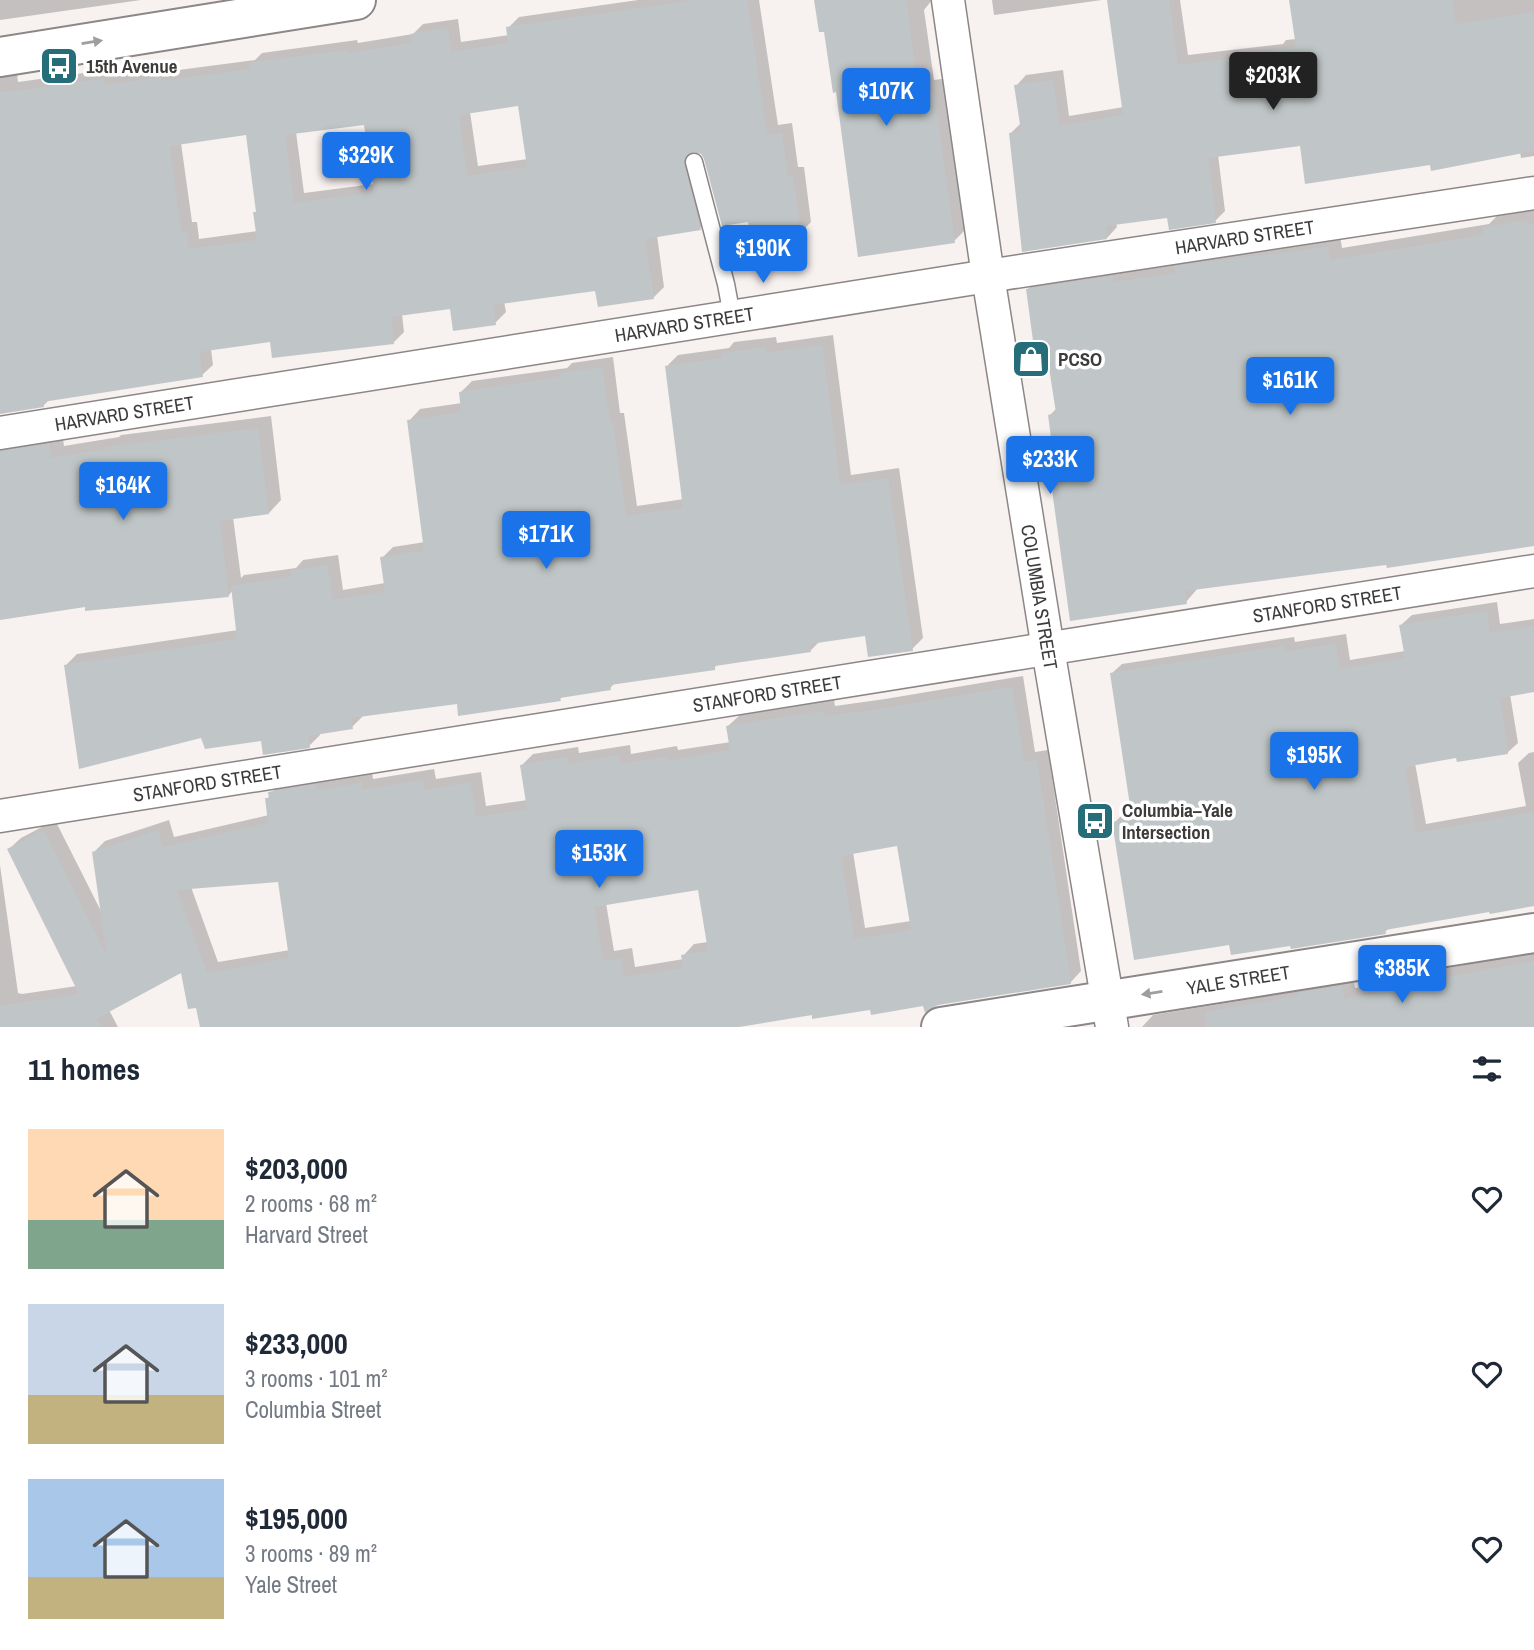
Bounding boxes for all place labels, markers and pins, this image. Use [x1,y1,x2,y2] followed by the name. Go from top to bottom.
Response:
[38,45,80,87] bus stop icon: 15th Avenue
[1224,52,1322,112] pin: $203K
[86,53,178,79] place label: 15th Avenue
[837,68,935,128] pin: $107K
[317,132,415,192] pin: $329K
[714,226,812,285] pin: $190K
[1010,338,1052,380] shop icon: PCSO
[1058,346,1102,372] place label: PCSO
[1241,358,1339,417] pin: $161K
[1001,436,1099,496] pin: $233K
[74,462,172,522] pin: $164K
[497,512,595,571] pin: $171K
[1265,732,1363,792] pin: $195K
[1122,797,1233,845] place label: Columbia–Yale Intersection
[1074,800,1116,842] bus stop icon: Columbia–Yale Intersection
[550,830,648,890] pin: $153K
[1353,946,1451,1005] pin: $385K

